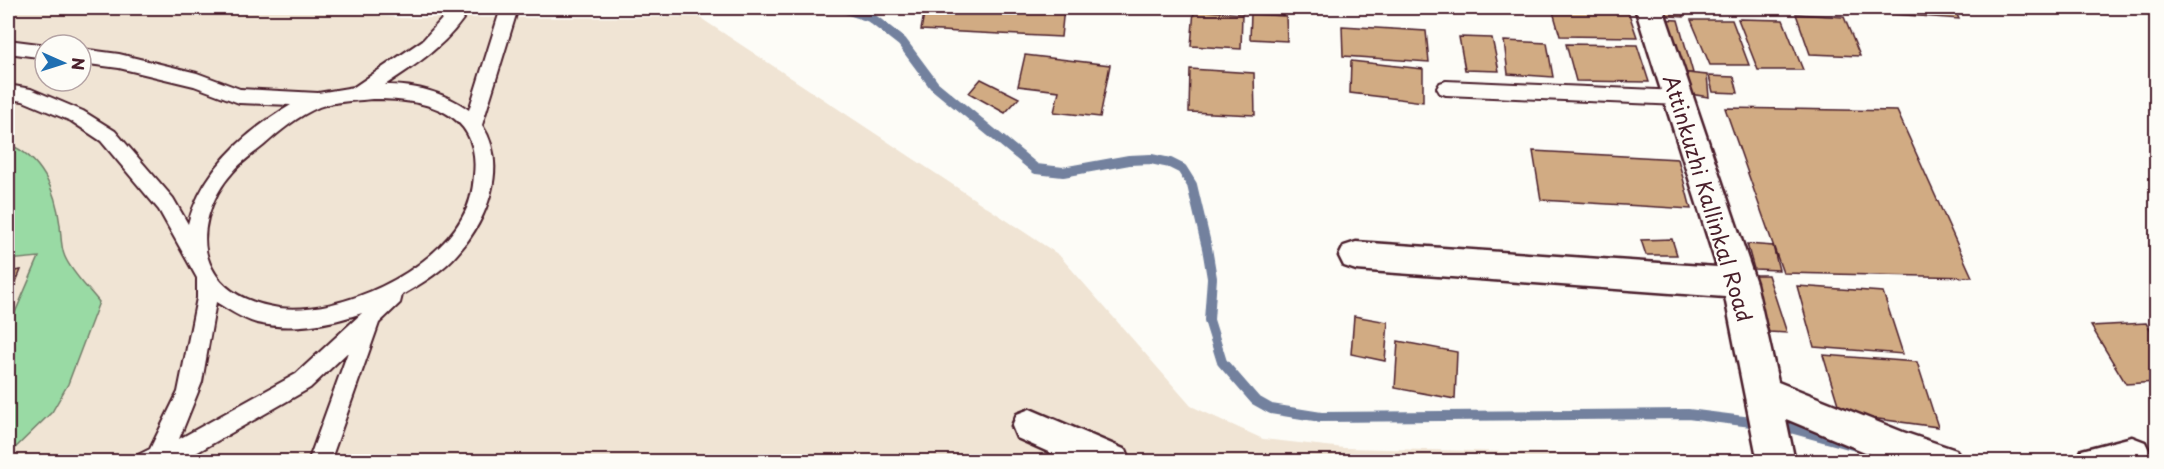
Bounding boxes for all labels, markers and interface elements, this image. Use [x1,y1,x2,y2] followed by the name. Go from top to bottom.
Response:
[33,33,93,93] north arrow
[67,57,91,71] text: N
[1656,70,1762,326] street label: Attinkuzhi Kallinkal Road

